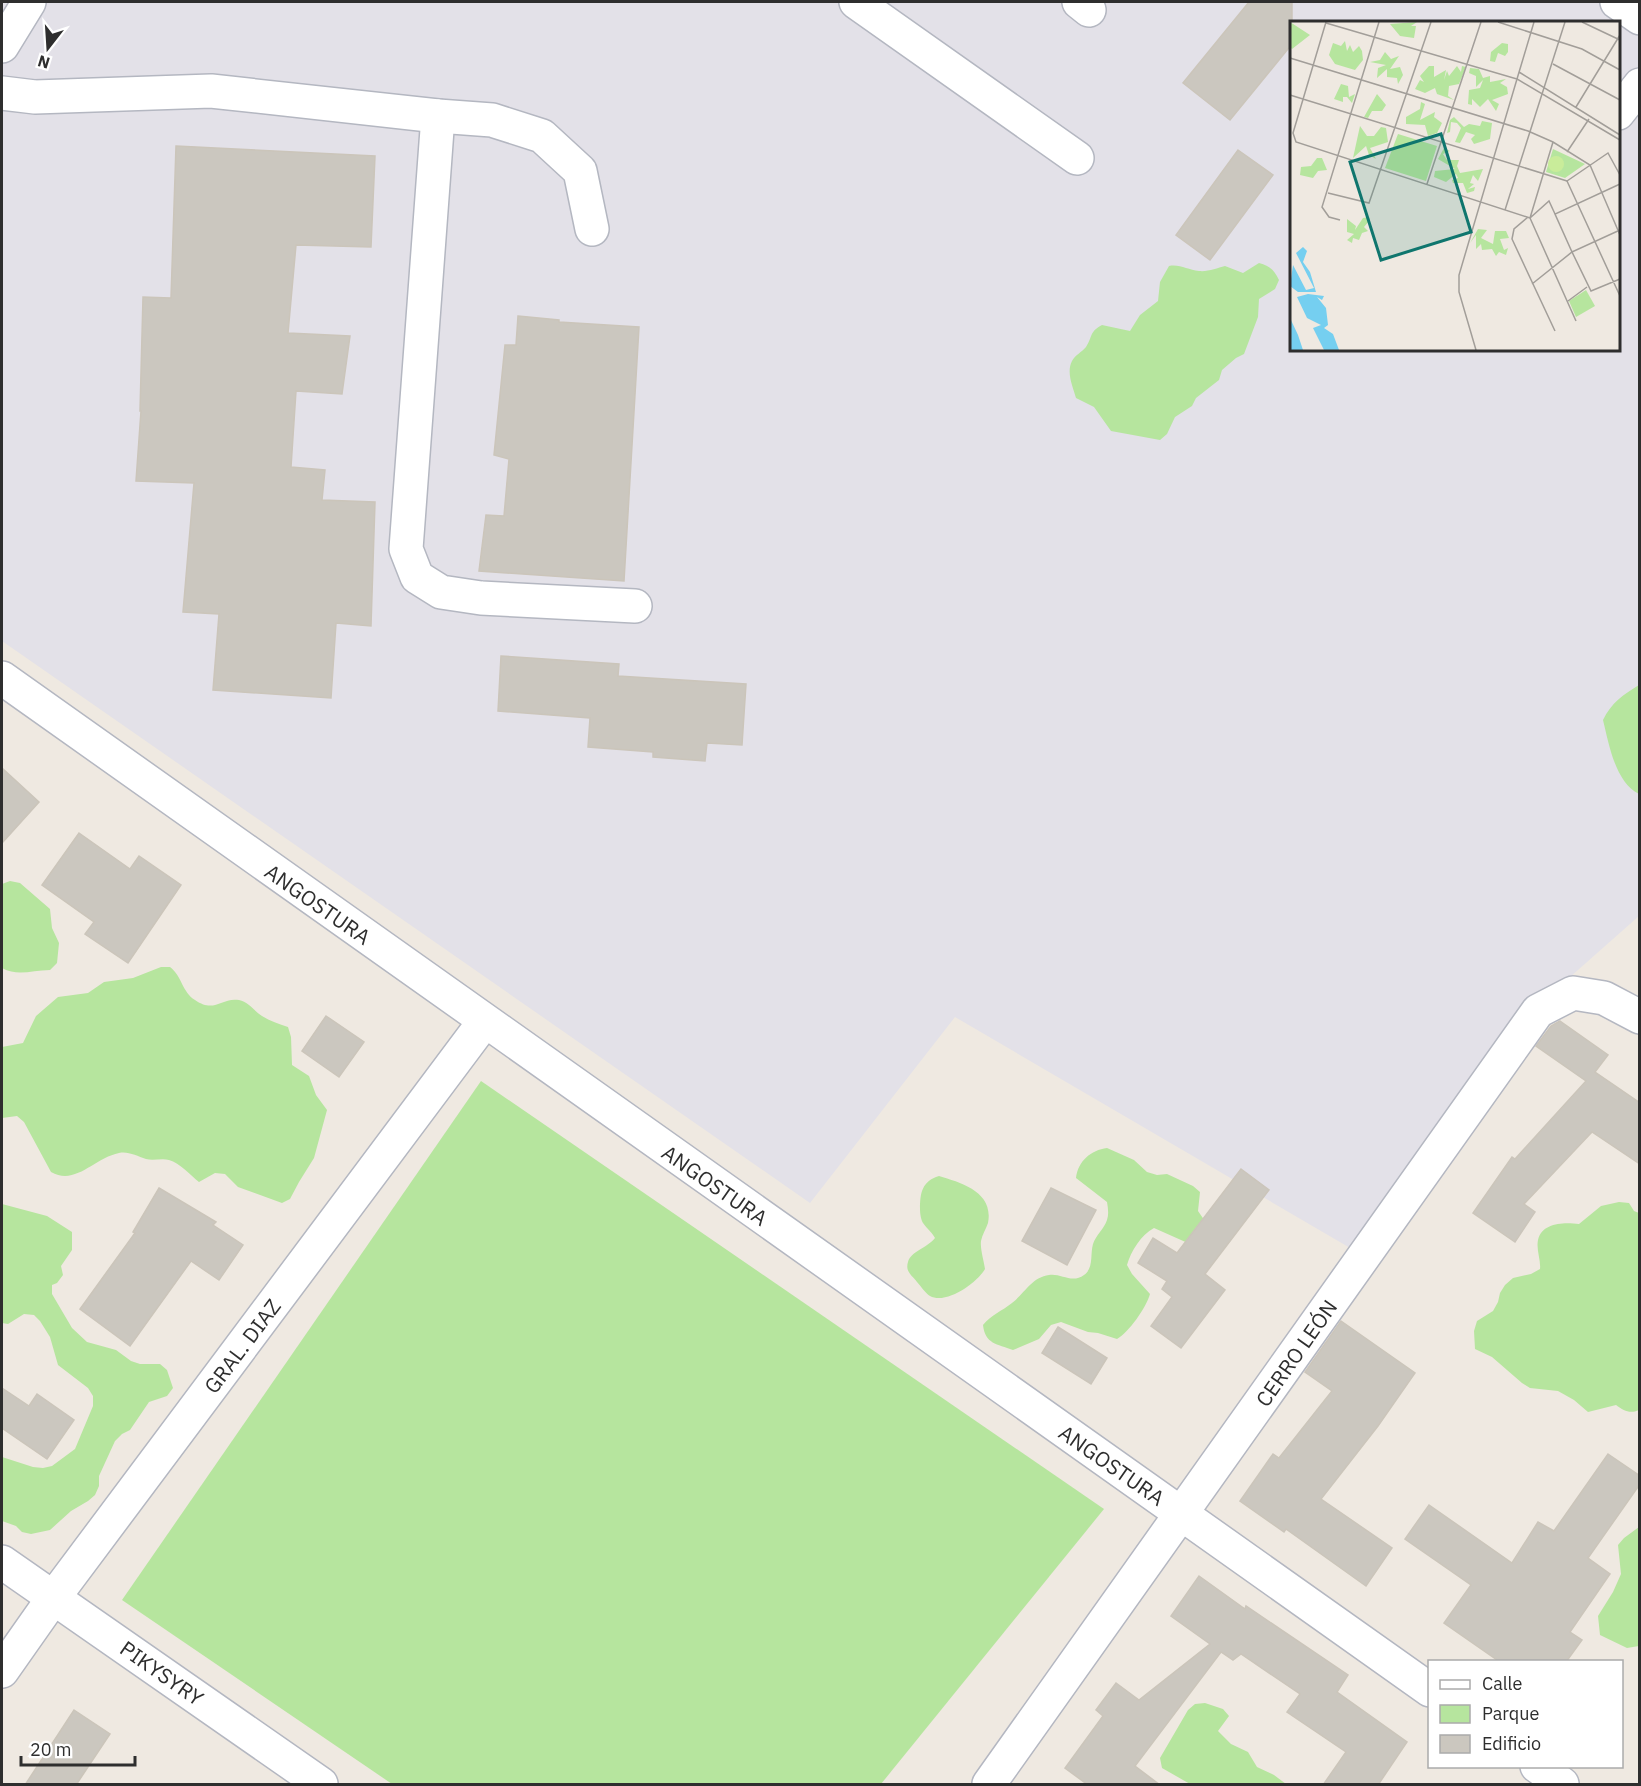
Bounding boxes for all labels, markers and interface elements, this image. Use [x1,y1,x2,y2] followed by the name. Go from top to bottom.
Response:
[18,18,78,78] north arrow
[1290,21,1620,351] inset map
[35,51,52,74] text: N
[260,857,376,951] street label: ANGOSTURA
[657,1138,773,1232] street label: ANGOSTURA
[197,1293,287,1399] street label: GRAL. DIAZ
[1249,1294,1343,1412] street label: CERRO LEÓN
[1054,1418,1170,1512] street label: ANGOSTURA
[115,1634,210,1712] street label: PIKYSYRY
[1428,1660,1623,1768] legend
[1482,1672,1522,1695] text: Calle
[1482,1702,1540,1725] text: Parque
[21,1729,135,1767] scale bar
[1482,1732,1541,1755] text: Edificio
[30,1738,72,1761] text: 20 m

